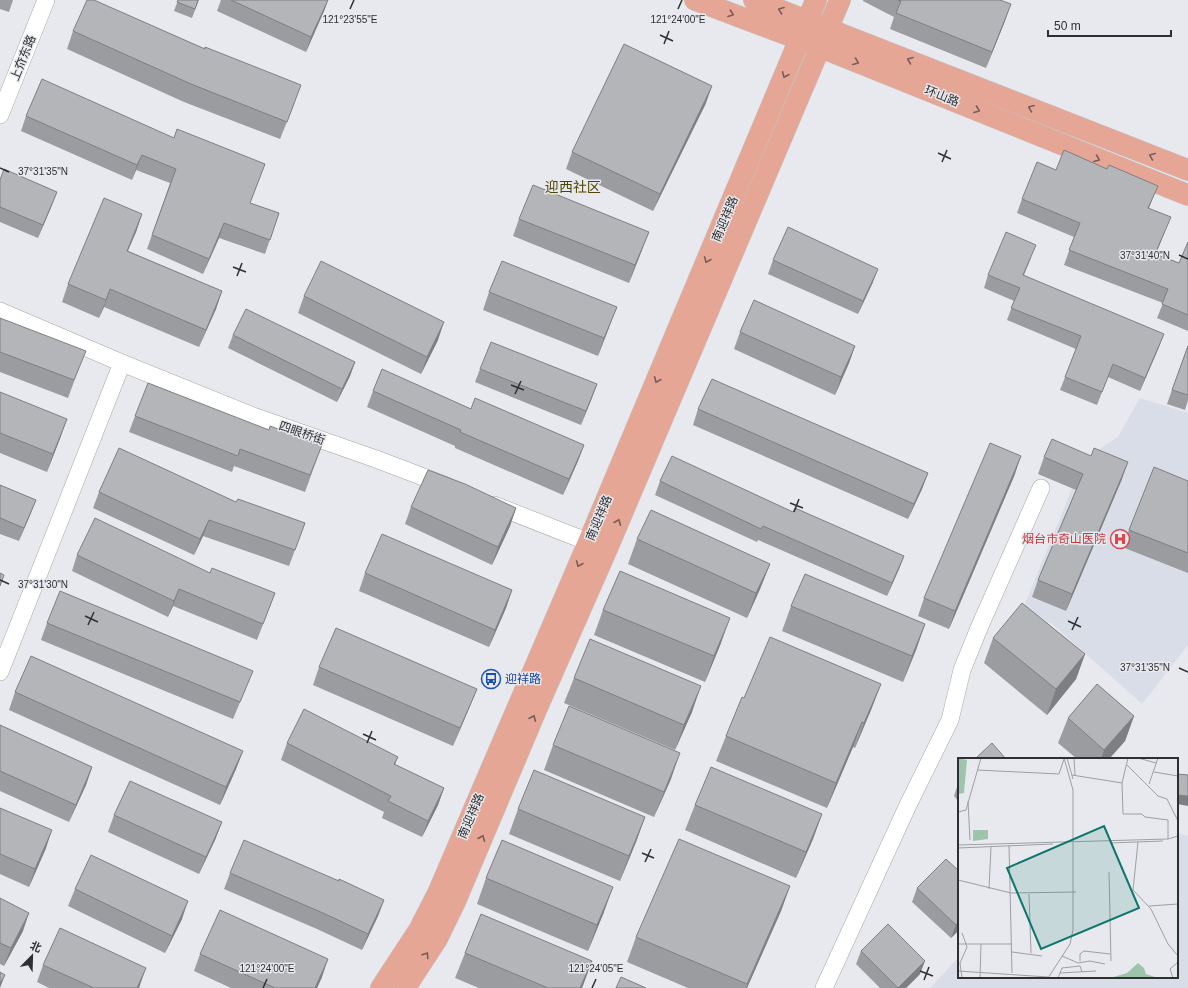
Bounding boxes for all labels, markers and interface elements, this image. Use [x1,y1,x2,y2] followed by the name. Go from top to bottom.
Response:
[777,7,784,15] one-way arrow
[728,9,735,17] one-way arrow
[1048,12,1171,38] scale bar
[322,14,378,25] text: 121°23'55"E
[650,14,706,25] text: 121°24'00"E
[1054,19,1081,33] text: 50 m
[8,33,38,83] street label: 上夼东路
[853,57,860,65] one-way arrow
[906,57,913,65] one-way arrow
[782,71,790,79] one-way arrow
[923,83,961,109] street label: 环山路
[1027,105,1035,113] one-way arrow
[973,106,980,114] one-way arrow
[1148,152,1155,160] one-way arrow
[1094,154,1101,162] one-way arrow
[18,166,68,177] text: 37°31'35"N
[545,179,601,195] district label: 迎西社区
[709,194,741,244] street label: 南迎祥路
[1120,250,1170,261] text: 37°31'40"N
[704,256,712,263] one-way arrow
[654,375,662,383] one-way arrow
[277,419,327,447] street label: 四眼桥街
[583,493,615,543] street label: 南迎祥路
[614,519,622,526] one-way arrow
[1109,528,1131,550] hospital icon: 烟台市奇山医院
[1022,532,1106,546] place label: 烟台市奇山医院
[576,560,584,567] one-way arrow
[18,579,68,590] text: 37°31'30"N
[1120,662,1170,673] text: 37°31'35"N
[480,668,502,690] bus stop icon: 迎祥路
[505,672,541,686] place label: 迎祥路
[528,715,536,722] one-way arrow
[958,758,1178,978] inset map
[455,791,487,841] street label: 南迎祥路
[477,835,485,843] one-way arrow
[12,936,52,976] north arrow
[29,939,43,954] text: 北
[421,952,429,959] one-way arrow
[239,963,295,974] text: 121°24'00"E
[568,963,624,974] text: 121°24'05"E

